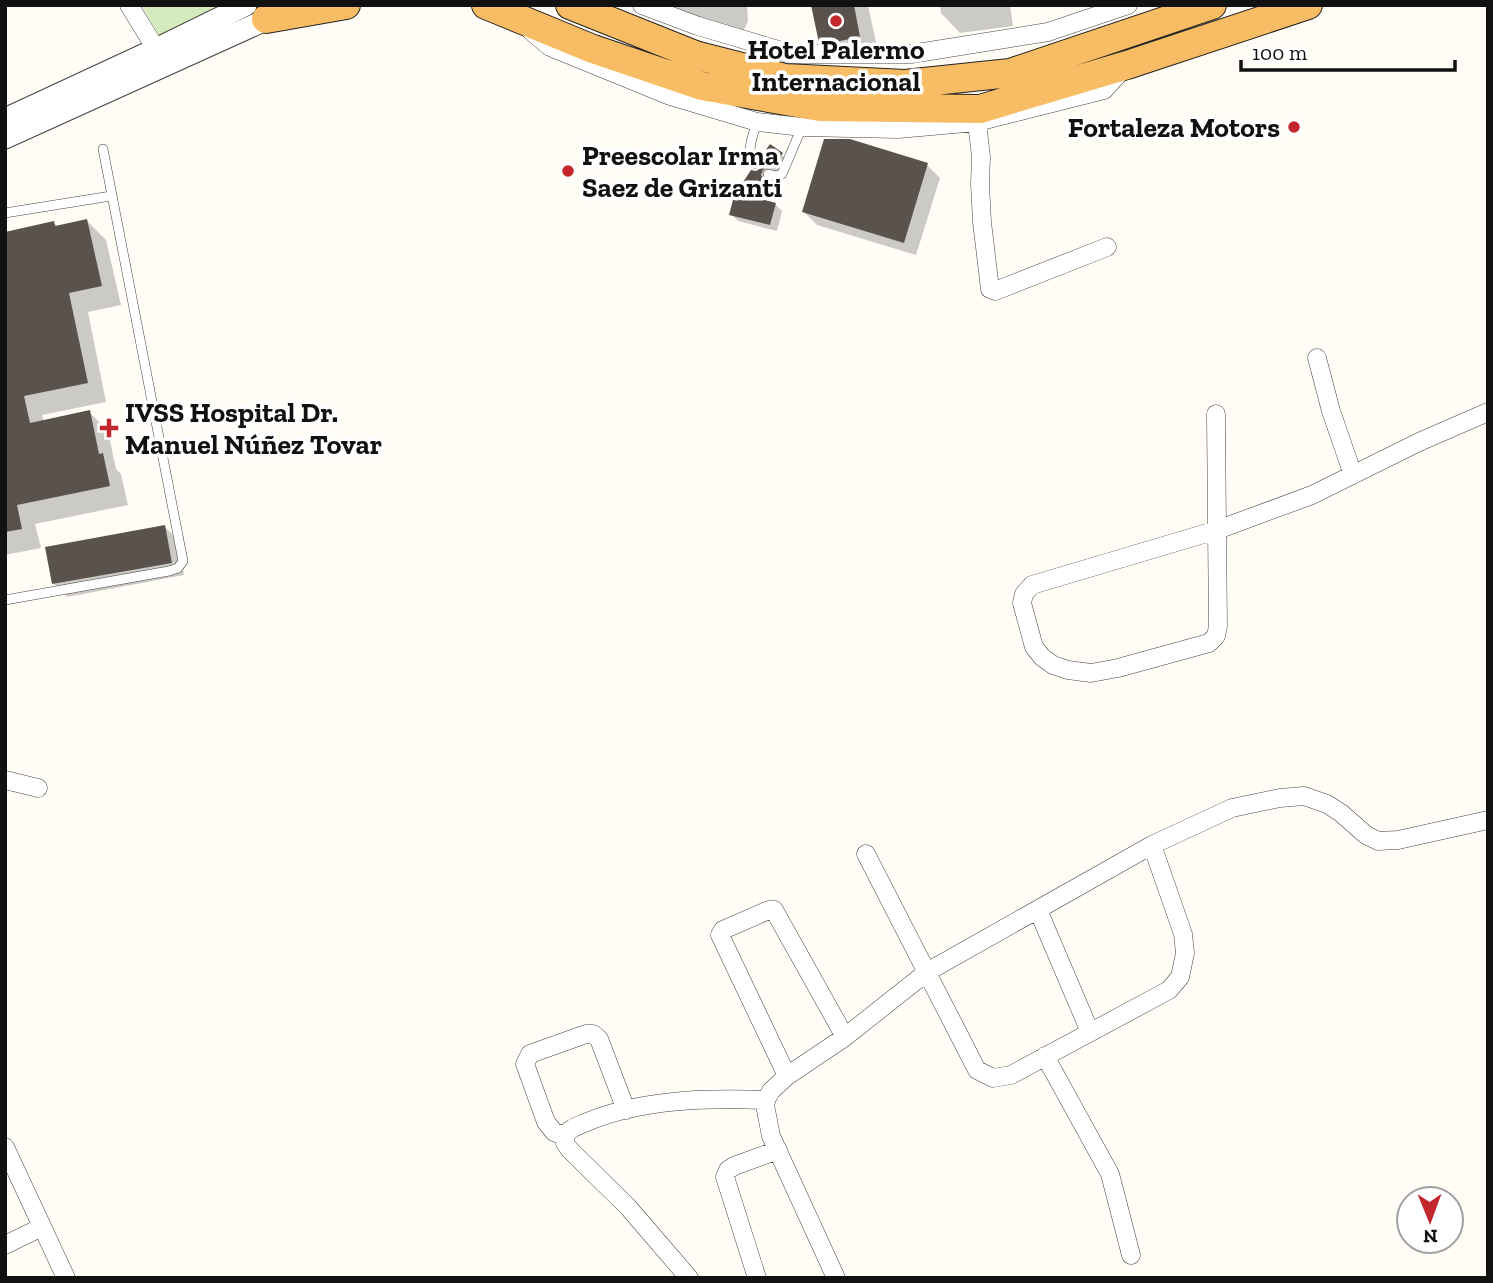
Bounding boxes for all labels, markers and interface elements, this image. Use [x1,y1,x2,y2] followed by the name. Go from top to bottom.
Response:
[828,13,844,29] marker: Hotel Palermo Internacional
[1241,28,1454,72] scale bar
[747,33,925,98] place label: Hotel Palermo Internacional
[1252,40,1307,65] text: 100 m
[1068,111,1280,144] place label: Fortaleza Motors
[1286,119,1302,135] marker: Fortaleza Motors
[582,139,782,204] place label: Preescolar Irma Saez de Grizanti
[560,163,576,179] marker: Preescolar Irma Saez de Grizanti
[125,396,382,461] place label: IVSS Hospital Dr. Manuel Núñez Tovar
[99,418,119,438] marker: IVSS Hospital Dr. Manuel Núñez Tovar
[1395,1185,1465,1255] north arrow
[1423,1225,1438,1248] text: N

